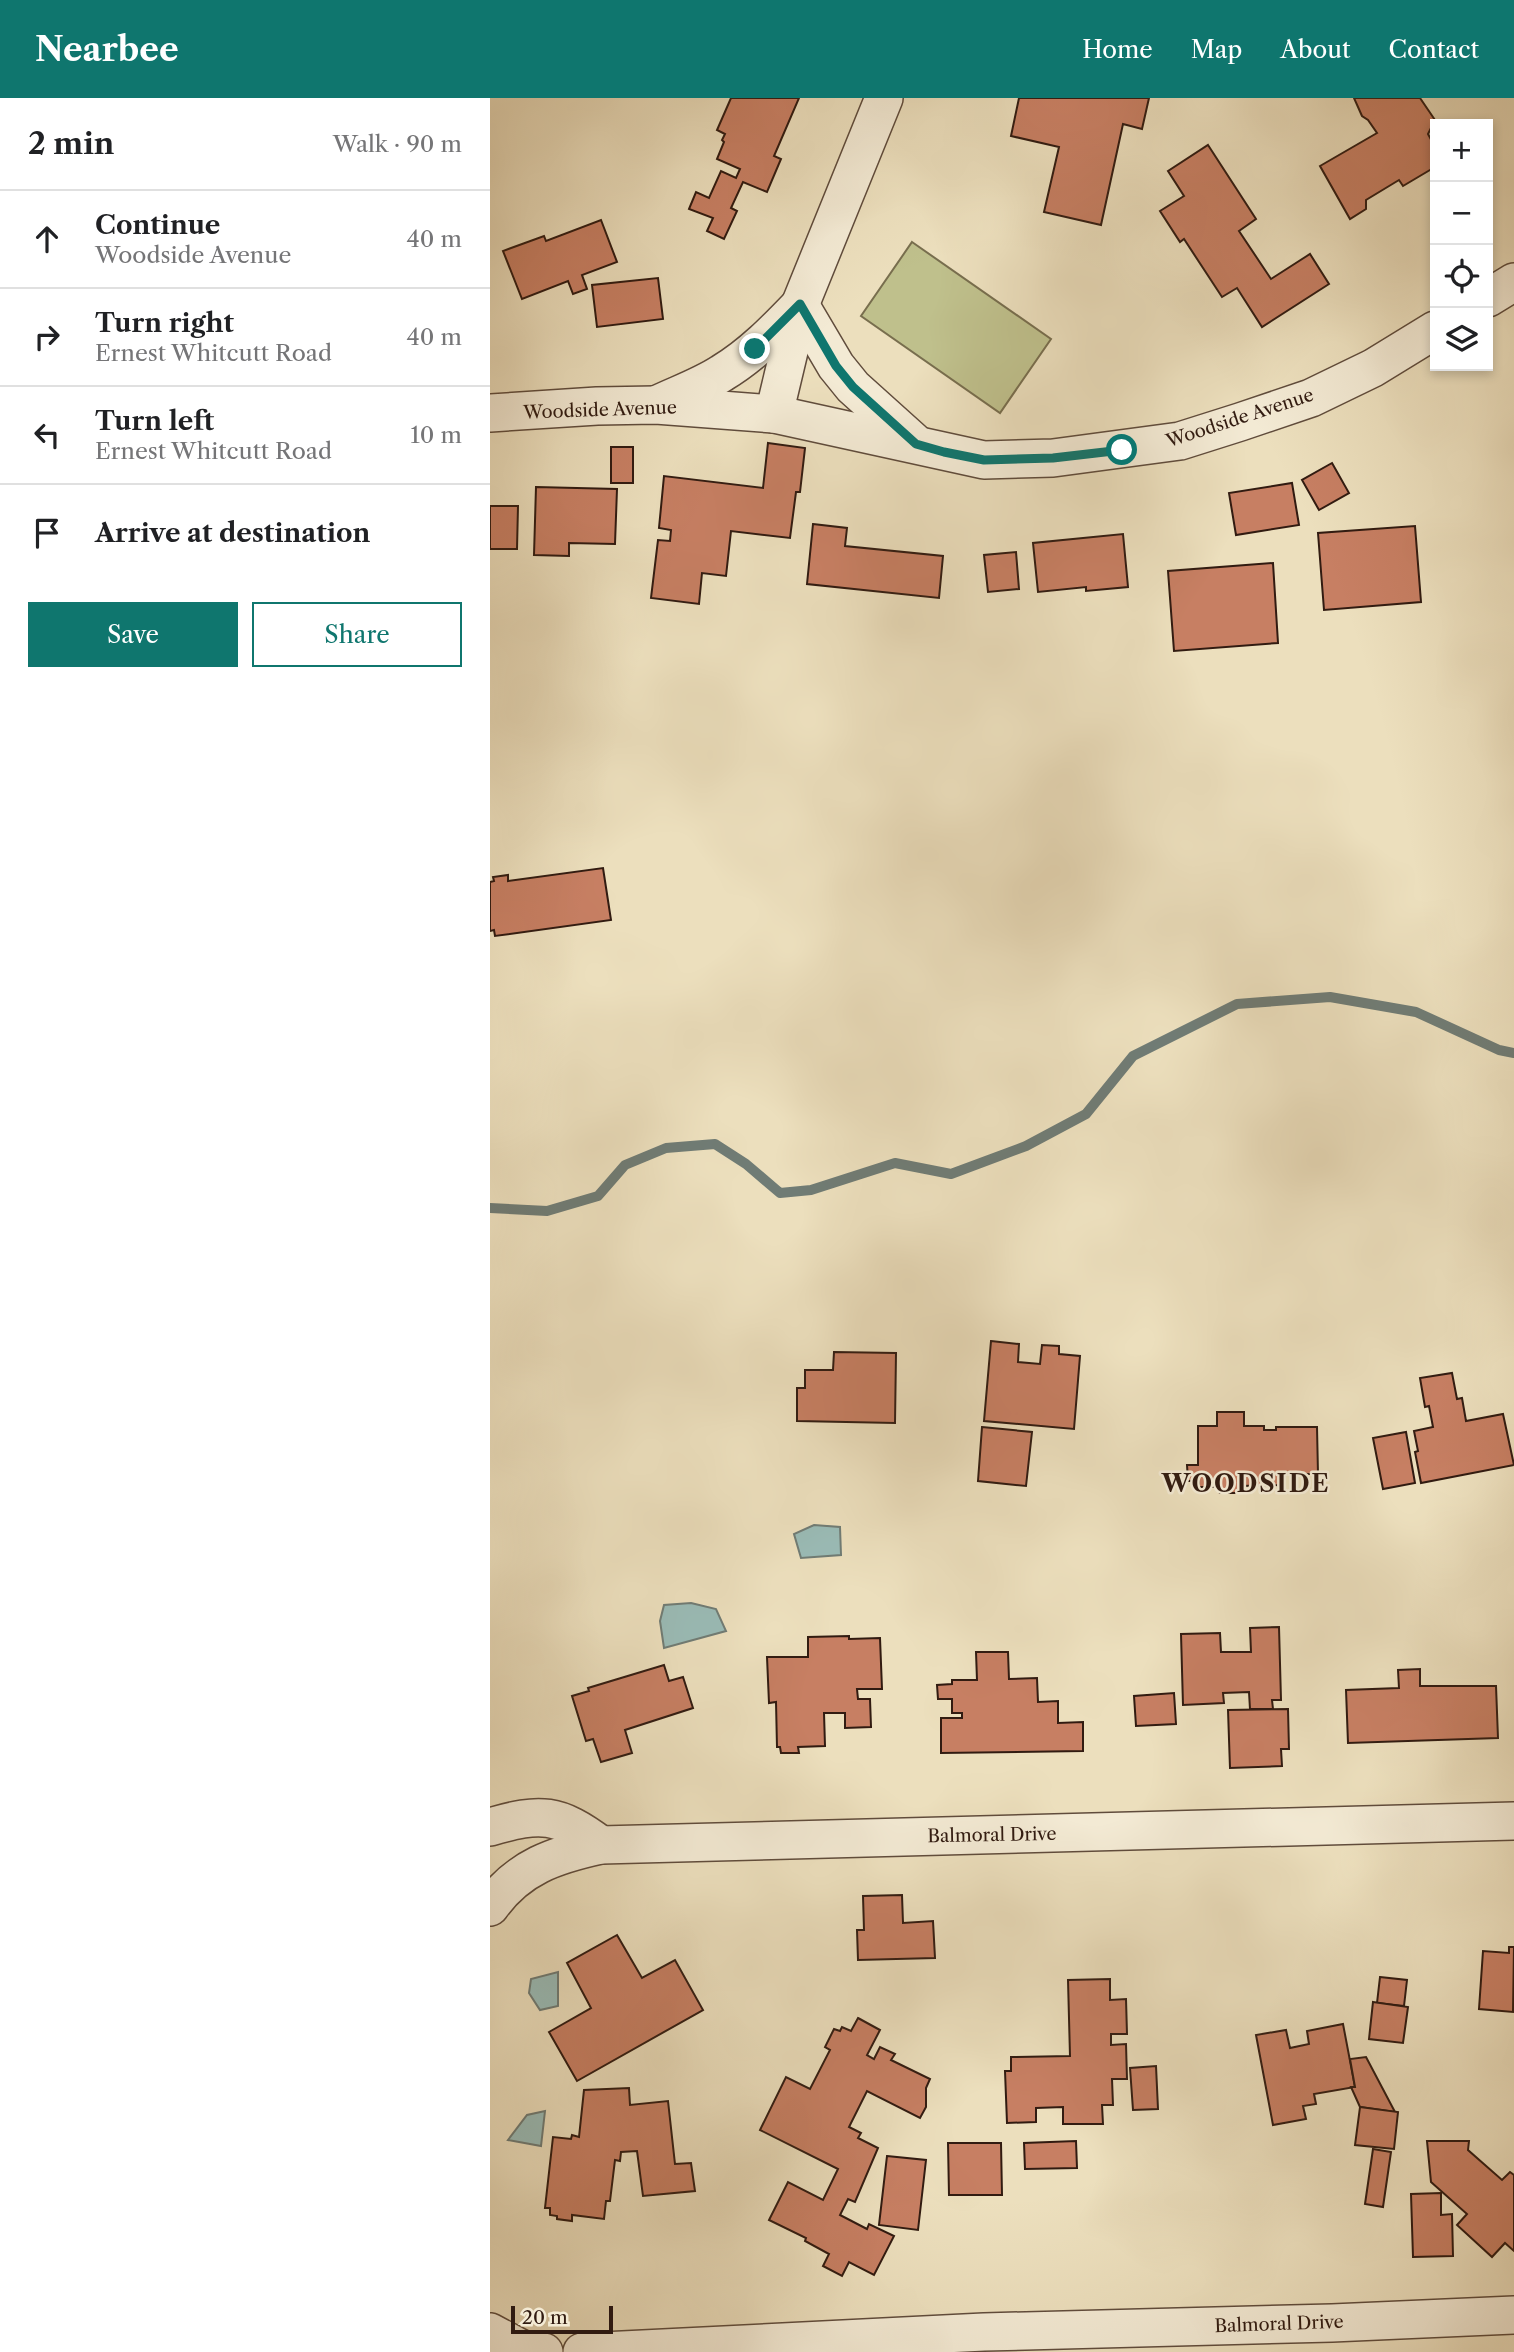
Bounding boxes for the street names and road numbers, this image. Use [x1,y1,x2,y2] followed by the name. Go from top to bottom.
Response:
[1163,384,1316,453] street label: Woodside Avenue
[522,396,677,424] street label: Woodside Avenue
[927,1823,1057,1847] street label: Balmoral Drive
[1214,2311,1344,2337] street label: Balmoral Drive

